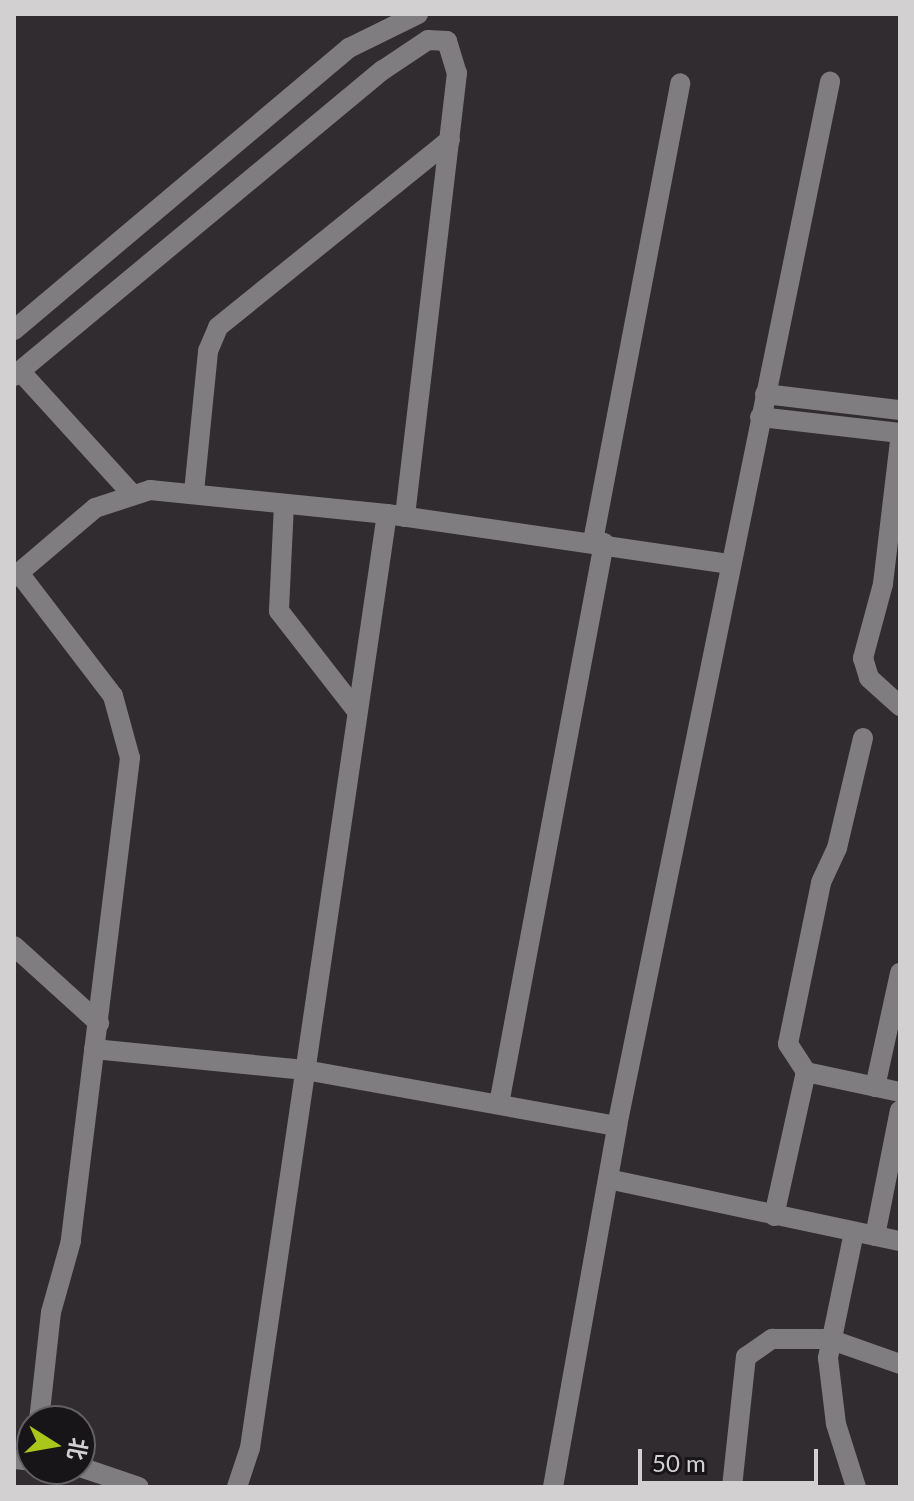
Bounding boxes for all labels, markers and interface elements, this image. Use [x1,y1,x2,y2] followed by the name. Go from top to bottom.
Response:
[16,1405,96,1485] north arrow
[642,1433,822,1483] scale bar
[63,1436,93,1463] text: 北
[652,1448,706,1477] text: 50 m

